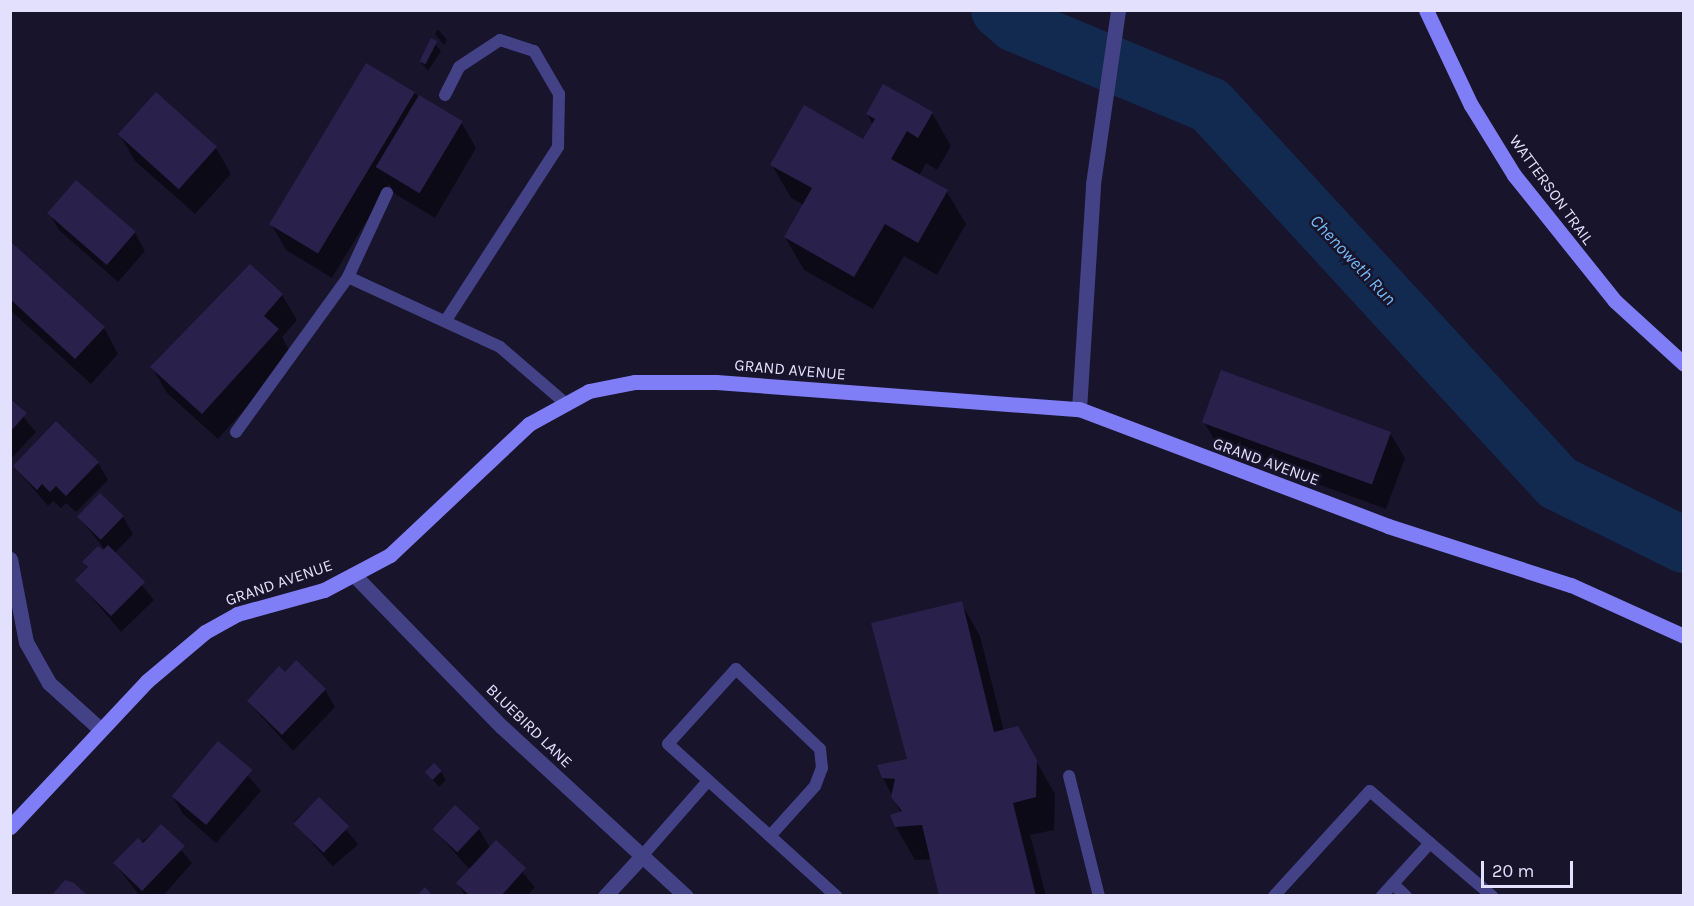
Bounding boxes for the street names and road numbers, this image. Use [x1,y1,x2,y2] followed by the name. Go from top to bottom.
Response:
[1505,131,1597,249] street label: WATTERSON TRAIL
[734,356,846,384] street label: GRAND AVENUE
[1210,434,1322,490] street label: GRAND AVENUE
[223,556,335,610] street label: GRAND AVENUE
[482,680,576,772] street label: BLUEBIRD LANE

